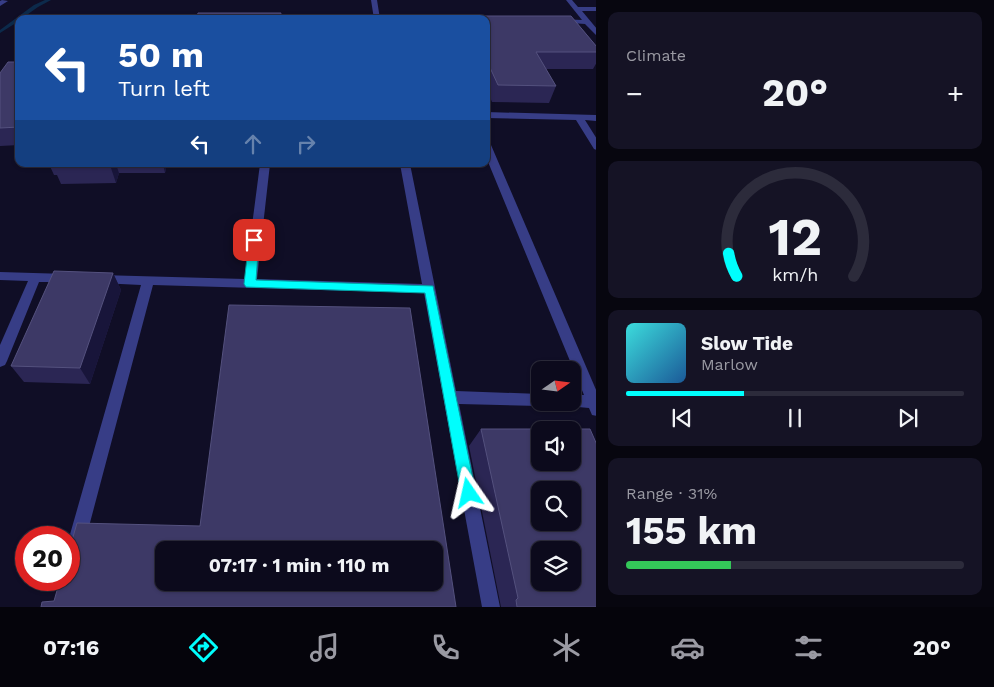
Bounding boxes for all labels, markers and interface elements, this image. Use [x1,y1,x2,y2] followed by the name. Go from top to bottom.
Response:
[118,34,204,76] text: 50 m
[35,35,100,100] icon: left
[626,46,686,65] text: Climate
[762,71,828,115] text: 20°
[118,76,210,101] text: Turn left
[626,77,643,110] text: −
[947,77,964,110] text: +
[186,130,214,158] icon: left
[239,130,267,158] icon: ahead
[292,130,320,158] icon: right
[768,207,822,268] text: 12
[233,219,275,261] pin
[240,226,268,254] icon: arrive
[772,264,818,285] text: km/h
[701,332,793,355] text: Slow Tide
[701,355,758,374] text: Marlow
[531,361,581,411] north arrow
[531,361,581,591] map controls
[668,404,696,432] icon: previous
[781,404,809,432] icon: pause
[894,404,922,432] icon: next
[531,421,581,471] button: sound
[442,466,494,518] position arrow
[531,481,581,531] button: search
[626,484,717,503] text: Range · 31%
[626,509,757,553] text: 155 km
[15,526,80,591] speed limit sign: 20
[531,541,581,591] button: layers
[209,554,389,577] text: 07:17 · 1 min · 110 m
[186,630,221,665] icon: directions
[307,630,342,665] icon: music
[428,630,463,665] icon: phone
[549,630,584,665] icon: climate
[670,630,705,665] icon: car
[791,630,826,665] icon: filters
[43,635,99,660] text: 07:16
[913,635,951,660] text: 20°

